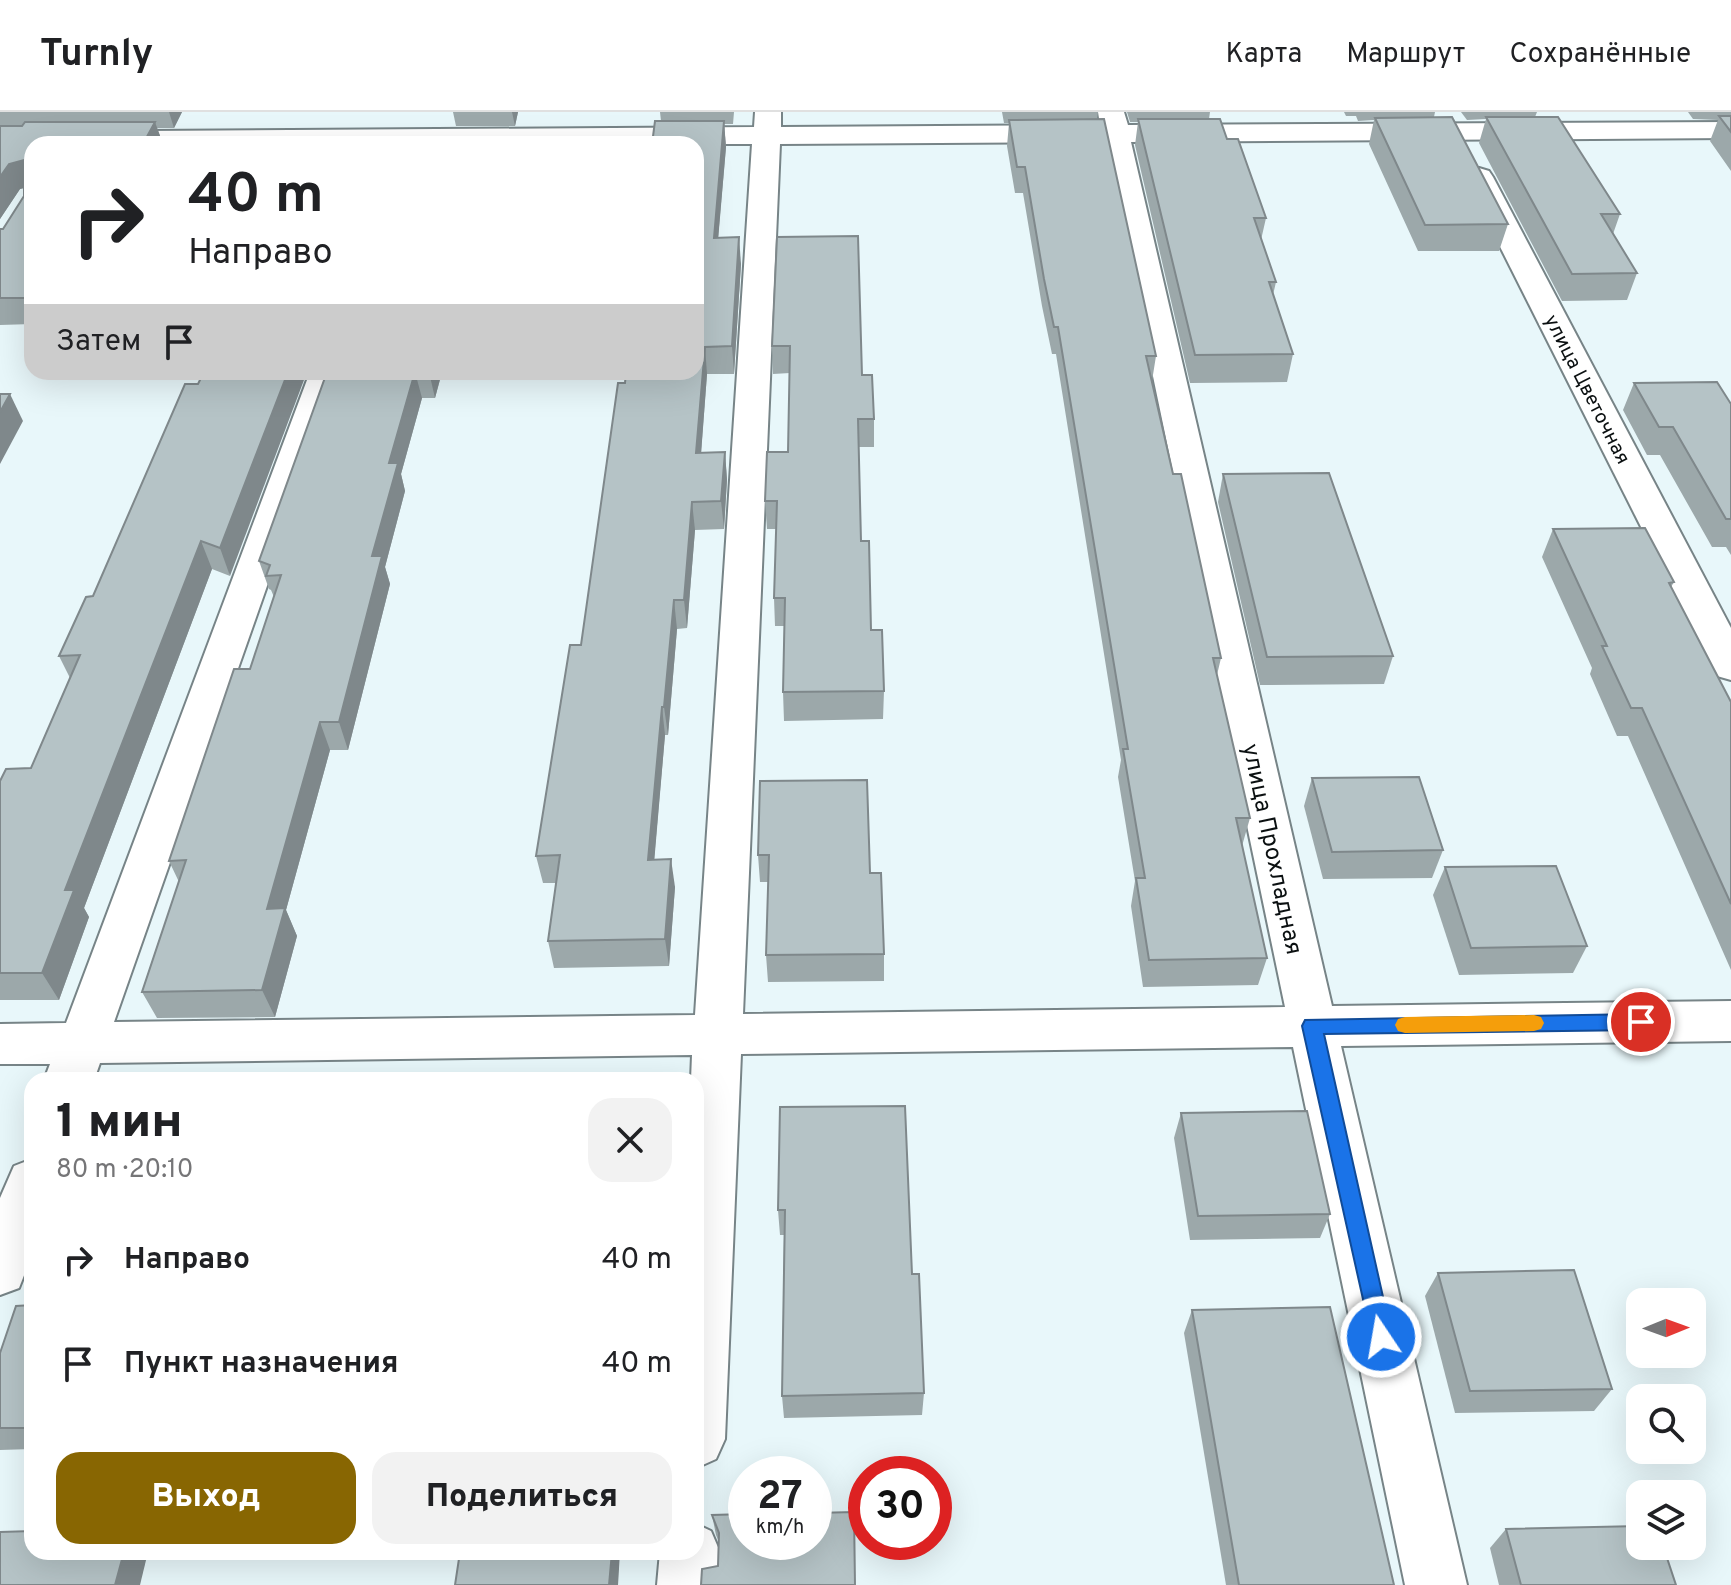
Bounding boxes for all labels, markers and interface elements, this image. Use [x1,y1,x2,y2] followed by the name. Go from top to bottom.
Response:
[40,31,153,80] text: Turnly
[1226,37,1302,73] text: Карта
[1346,37,1465,73] text: Маршрут
[1509,37,1691,73] text: Сохранённые
[188,162,324,232] text: 40 m
[56,168,160,272] icon: right
[188,231,333,277] text: Направо
[1537,311,1635,469] street label: улица Цветочная
[157,320,201,364] icon: arrive
[56,324,141,361] text: Затем
[1234,741,1308,958] street label: улица Прохладная
[1607,988,1675,1056] pin
[1619,1000,1663,1044] icon: arrive
[56,1094,183,1154] text: 1 мин
[588,1098,672,1182] button: close
[56,1154,194,1187] text: 80 m · 20:10
[56,1238,100,1282] icon: right
[124,1242,250,1279] text: Направо
[602,1242,672,1279] text: 40 m
[1626,1288,1706,1368] north arrow
[1626,1288,1706,1560] map controls
[1339,1295,1423,1379] position arrow
[56,1342,100,1386] icon: arrive
[124,1346,398,1383] text: Пункт назначения
[602,1346,672,1383] text: 40 m
[1626,1384,1706,1464] button: search
[56,1452,356,1544] button: Выход
[372,1452,672,1544] button: Поделиться
[848,1456,952,1560] speed limit sign: 30
[757,1473,803,1523] text: 27
[1626,1480,1706,1560] button: layers
[756,1515,804,1541] text: km/h

